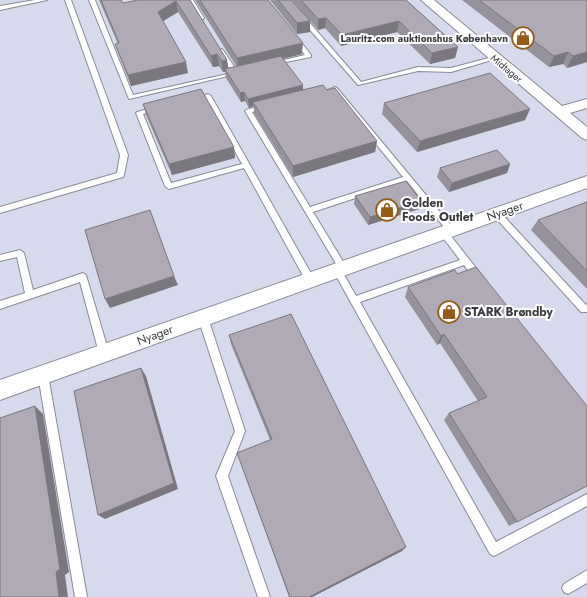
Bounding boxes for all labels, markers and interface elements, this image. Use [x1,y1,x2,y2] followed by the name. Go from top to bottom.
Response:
[510,25,536,51] shop icon: Lauritz.com auktionshus København
[341,31,508,46] place label: Lauritz.com auktionshus København
[487,50,526,87] street label: Midtager
[402,194,474,226] place label: Golden Foods Outlet
[484,196,526,226] street label: Nyager
[374,197,400,223] shop icon: Golden Foods Outlet
[436,299,462,325] shop icon: STARK Brøndby
[464,303,554,321] place label: STARK Brøndby
[134,320,177,350] street label: Nyager

